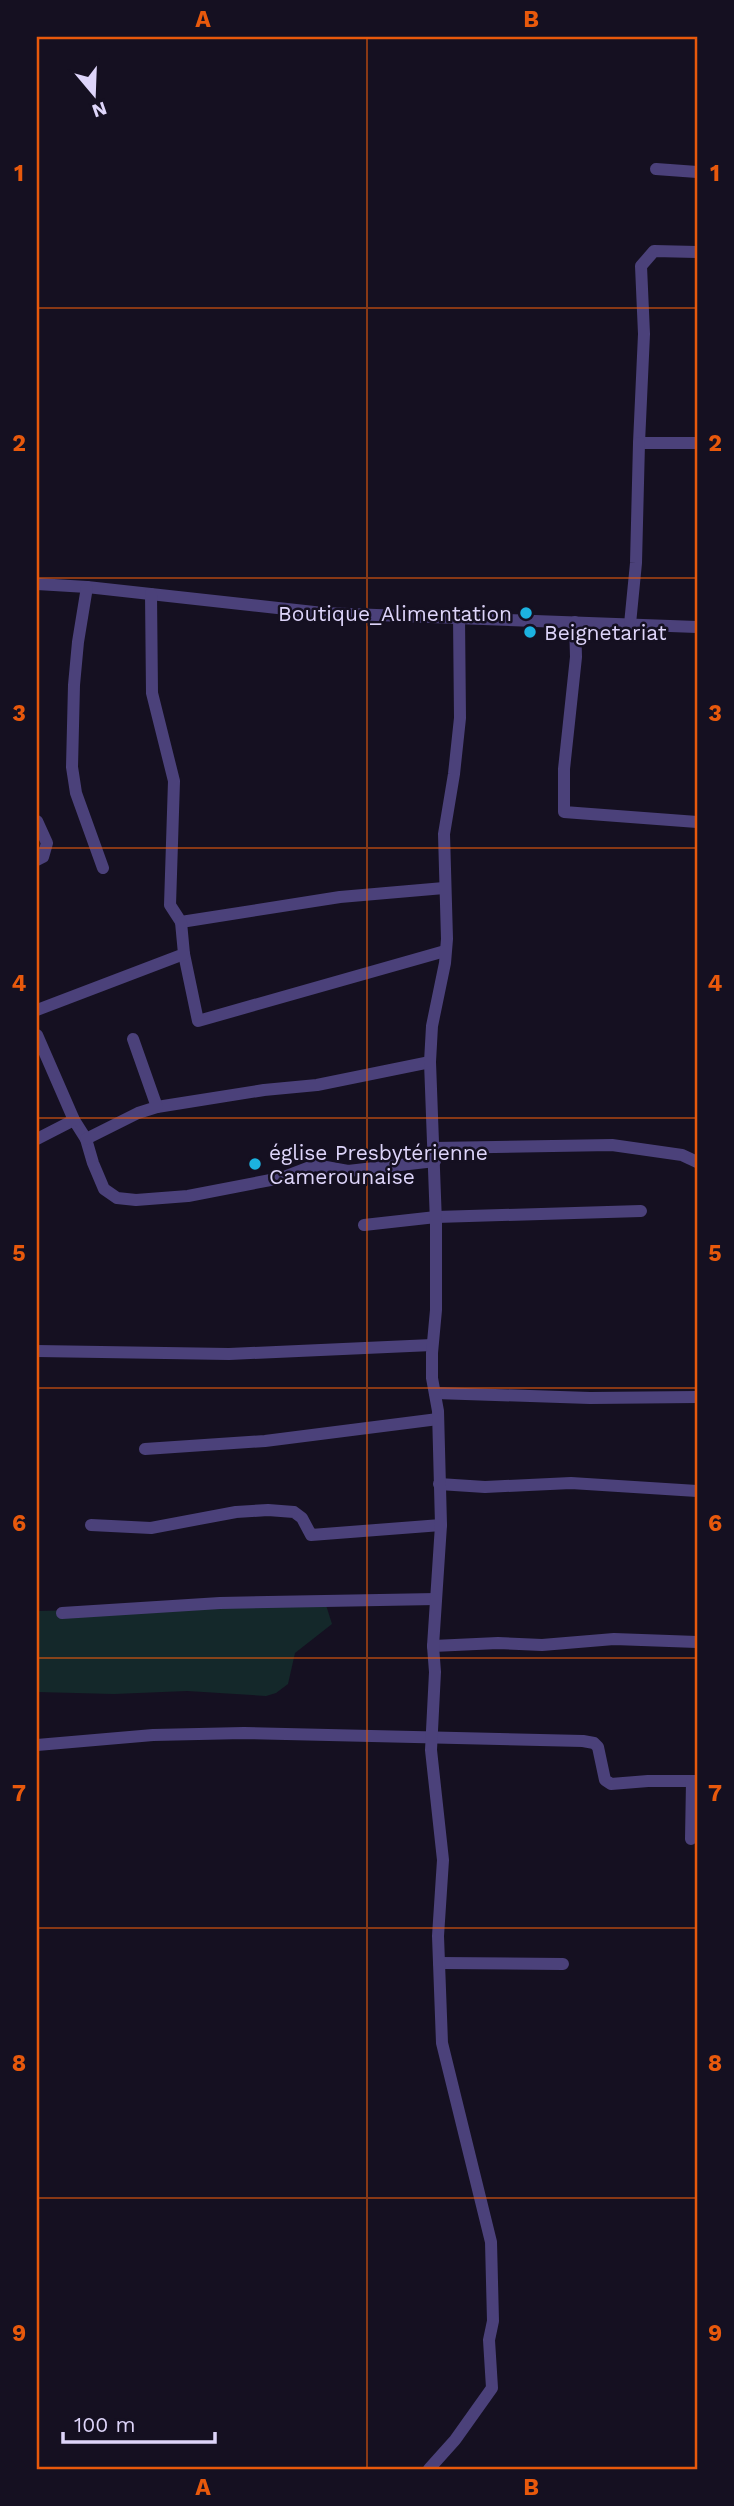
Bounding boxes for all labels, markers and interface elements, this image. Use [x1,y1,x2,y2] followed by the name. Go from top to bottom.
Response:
[195,6,211,33] text: A
[523,6,539,33] text: B
[60,60,130,130] north arrow
[89,96,110,123] text: N
[14,160,24,187] text: 1
[710,160,720,187] text: 1
[12,430,26,457] text: 2
[708,430,722,457] text: 2
[278,601,512,626] place label: Boutique_Alimentation
[518,605,534,621] marker: Boutique_Alimentation
[544,620,667,645] place label: Beignetariat
[522,624,538,640] marker: Beignetariat
[12,700,26,727] text: 3
[708,700,722,727] text: 3
[12,970,27,997] text: 4
[708,970,723,997] text: 4
[269,1140,488,1189] place label: église Presbytérienne Camerounaise
[247,1156,263,1172] marker: église Presbytérienne Camerounaise
[12,1240,26,1267] text: 5
[708,1240,722,1267] text: 5
[12,1510,26,1537] text: 6
[708,1510,722,1537] text: 6
[12,1780,26,1807] text: 7
[708,1780,722,1807] text: 7
[12,2050,26,2077] text: 8
[708,2050,722,2077] text: 8
[12,2320,26,2347] text: 9
[708,2320,722,2347] text: 9
[63,2401,215,2445] scale bar
[74,2412,136,2437] text: 100 m
[195,2474,211,2501] text: A
[523,2474,539,2501] text: B

